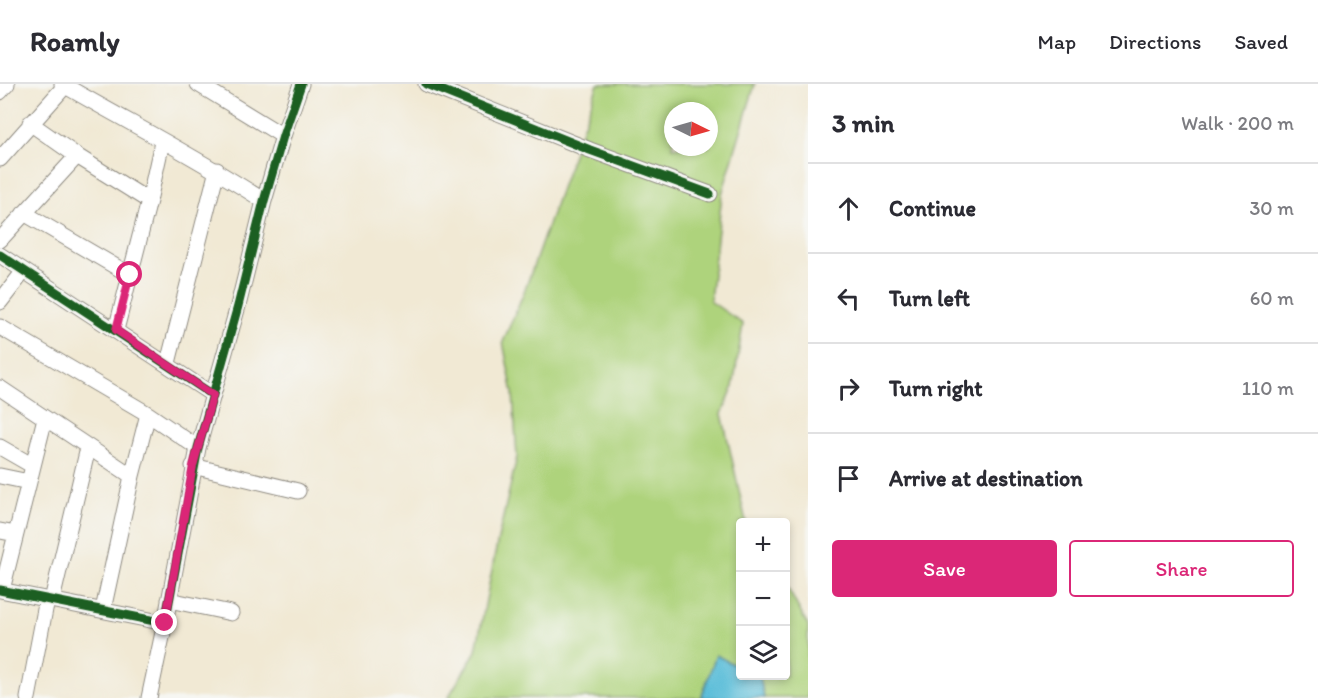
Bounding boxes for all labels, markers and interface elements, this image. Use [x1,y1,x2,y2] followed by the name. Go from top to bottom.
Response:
[30,24,120,58] text: Roamly
[1038,29,1076,54] text: Map
[1109,29,1201,54] text: Directions
[1234,29,1288,54] text: Saved
[664,102,718,156] north arrow
[832,107,894,139] text: 3 min
[1181,111,1294,135] text: Walk · 200 m
[832,192,865,225] icon: ahead
[889,195,976,222] text: Continue
[1249,196,1294,220] text: 30 m
[116,261,142,287] route start
[832,282,865,315] icon: left
[889,285,970,312] text: Turn left
[1250,286,1294,310] text: 60 m
[832,372,865,405] icon: right
[889,375,983,402] text: Turn right
[1242,376,1294,400] text: 110 m
[832,462,865,495] icon: arrive
[889,465,1083,492] text: Arrive at destination
[736,518,790,680] map controls
[736,518,790,572] button: +
[832,540,1057,597] button: Save
[1069,540,1294,597] button: Share
[736,572,790,626] button: −
[151,609,177,635] route end
[736,626,790,680] button: layers

